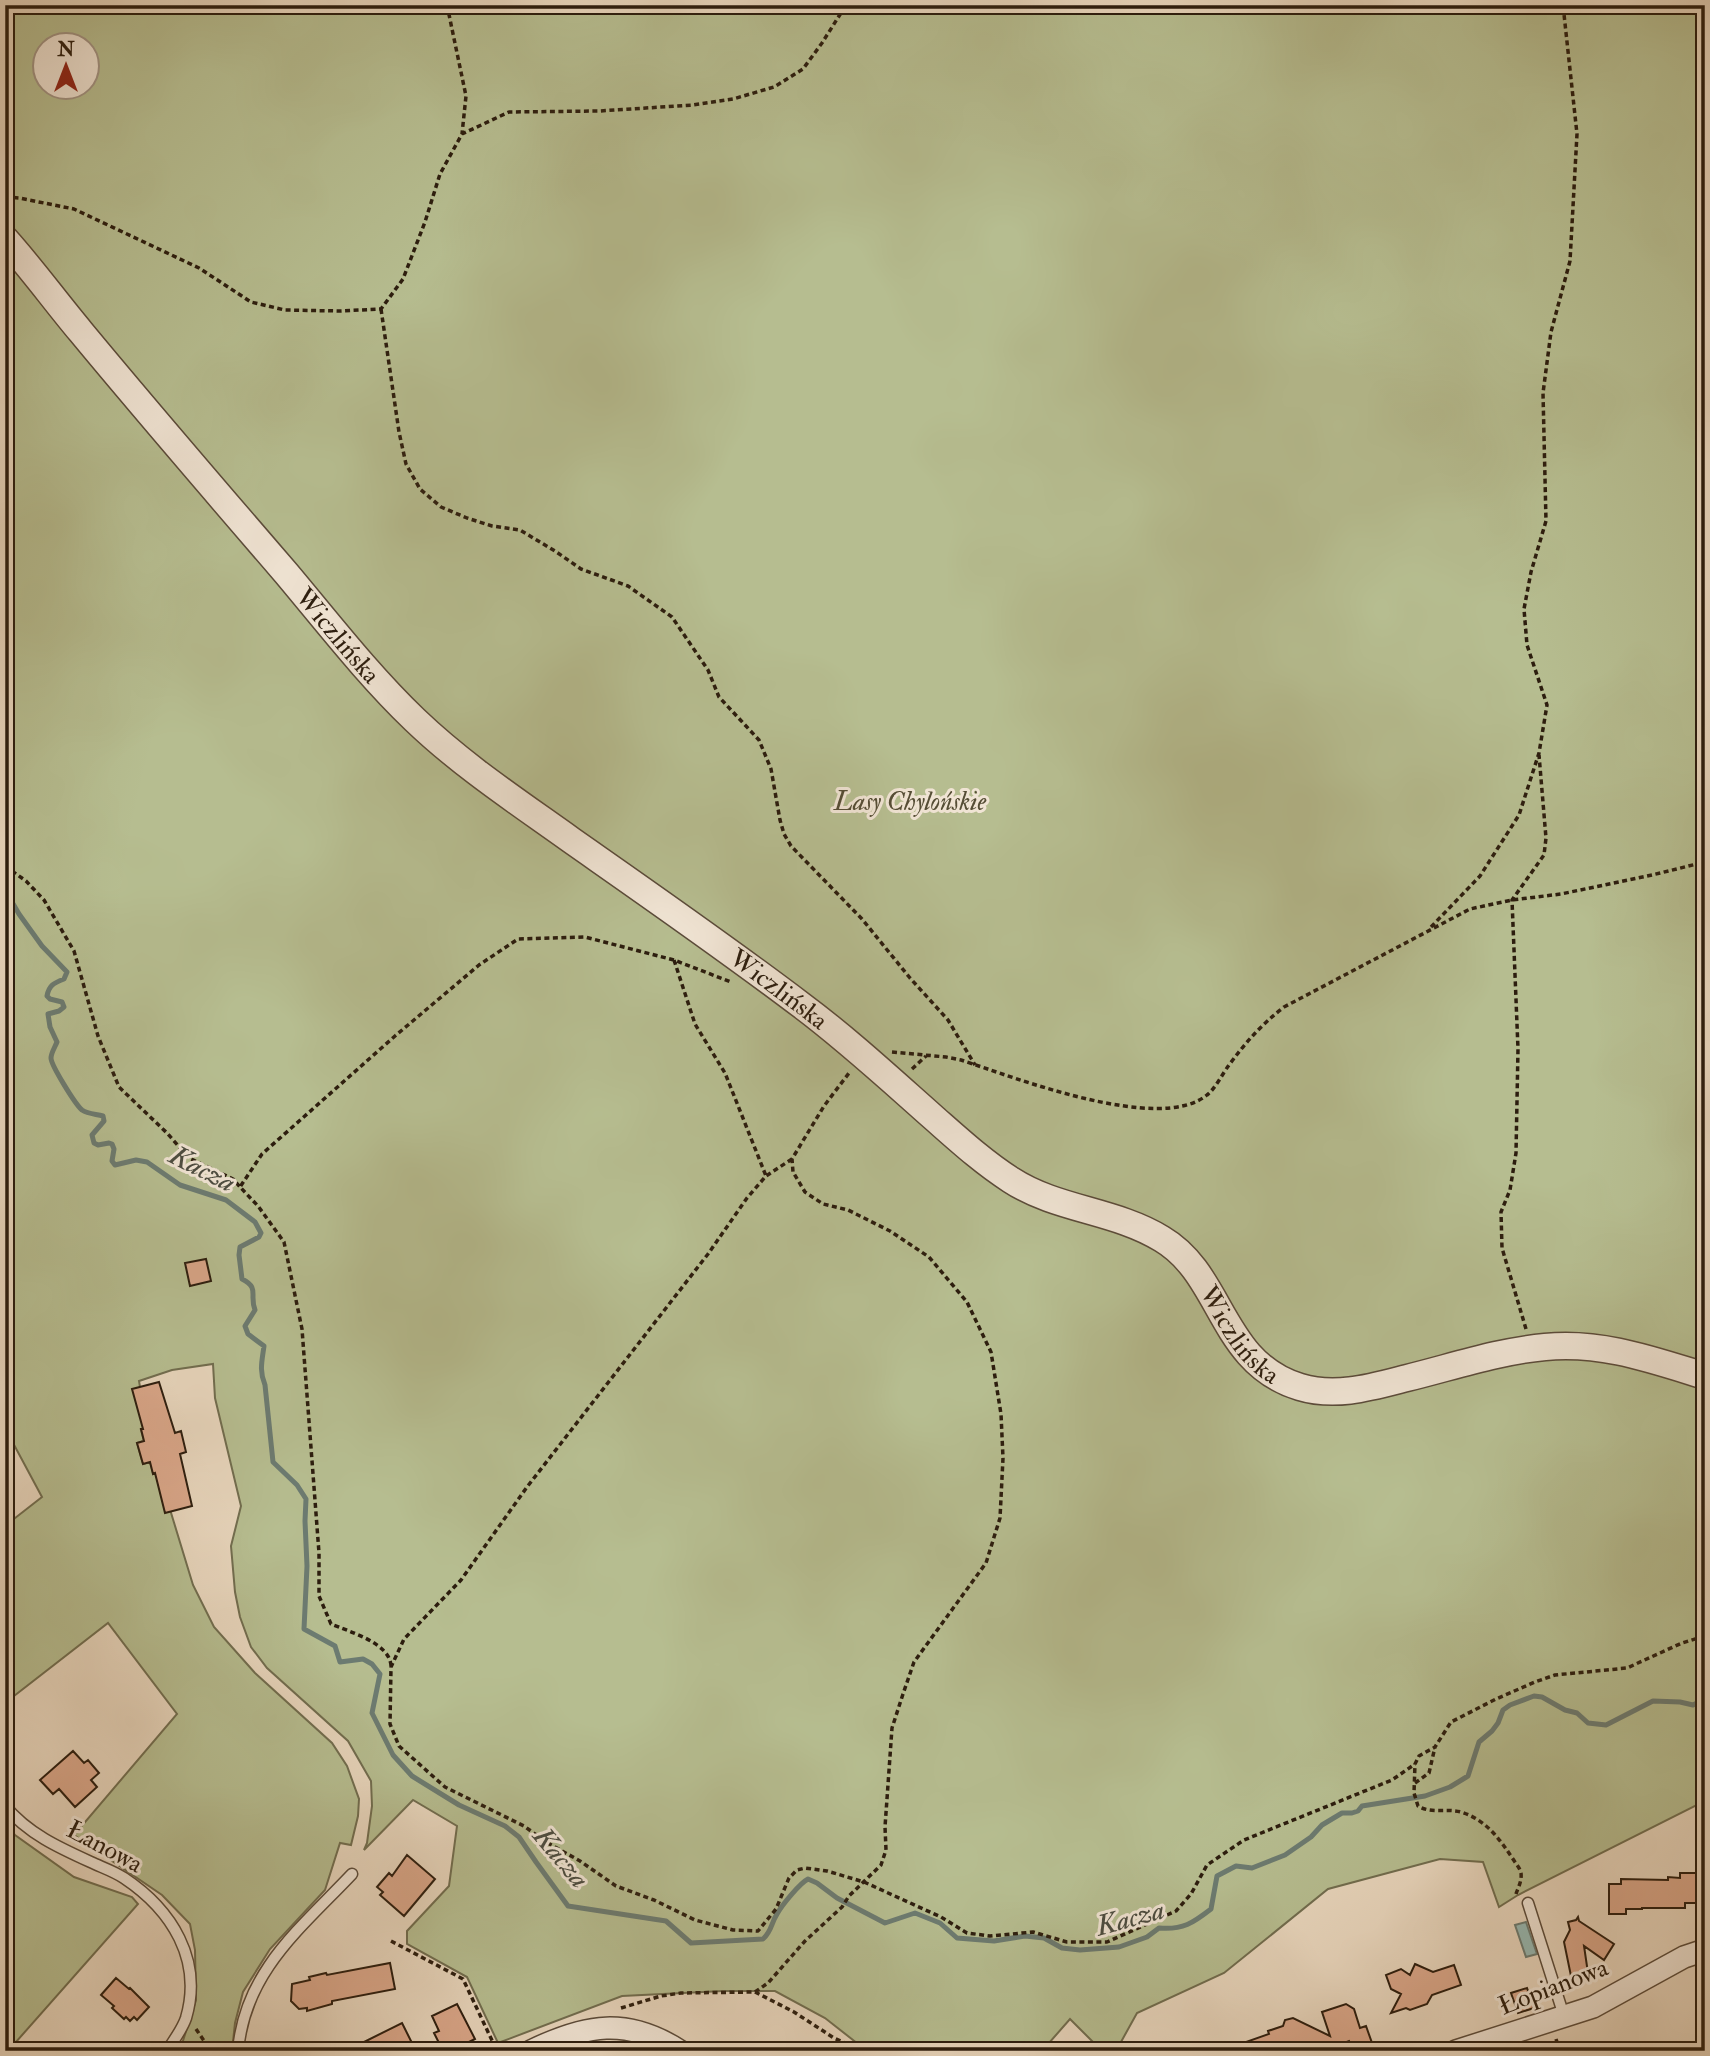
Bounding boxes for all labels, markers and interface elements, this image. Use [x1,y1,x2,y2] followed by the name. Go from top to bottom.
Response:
[32,32,102,102] north arrow
[56,38,75,62] text: N
[288,581,387,691] street label: Wiczlińska
[833,786,986,818] park label: Lasy Chylońskie
[722,942,835,1037] street label: Wiczlińska
[162,1137,241,1201] water label: Kacza
[1192,1279,1285,1392] street label: Wiczlińska
[61,1814,148,1880] street label: Łanowa
[524,1819,597,1896] water label: Kacza
[1090,1893,1168,1945] water label: Kacza
[1494,1951,1613,2023] street label: Łopianowa

